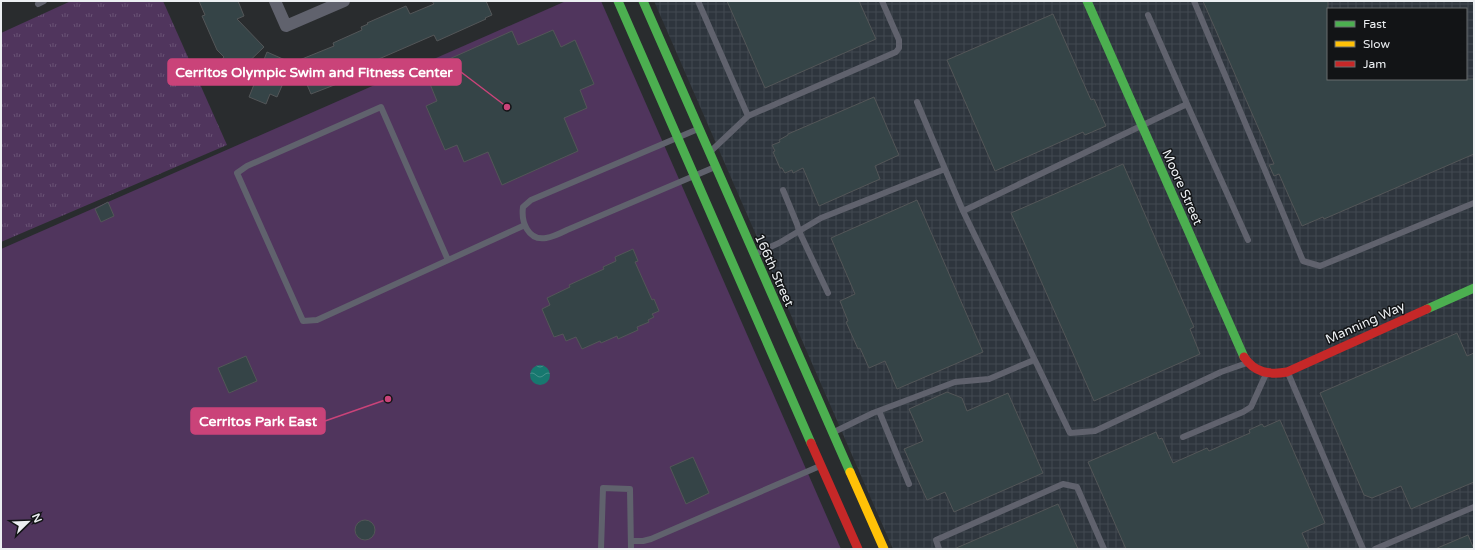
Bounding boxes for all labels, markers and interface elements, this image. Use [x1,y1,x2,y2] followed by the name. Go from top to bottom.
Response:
[1327,8,1467,80] legend
[1363,17,1387,31] text: Fast
[1363,37,1390,51] text: Slow
[1363,57,1386,71] text: Jam
[168,59,461,85] callout: Cerritos Olympic Swim and Fitness Center
[175,64,453,81] text: Cerritos Olympic Swim and Fitness Center
[1158,147,1206,228] street label: Moore Street
[751,232,797,309] street label: 166th Street
[1323,298,1408,348] street label: Manning Way
[191,408,325,434] callout: Cerritos Park East
[199,413,318,430] text: Cerritos Park East
[8,502,48,542] north arrow
[29,512,44,525] text: N

